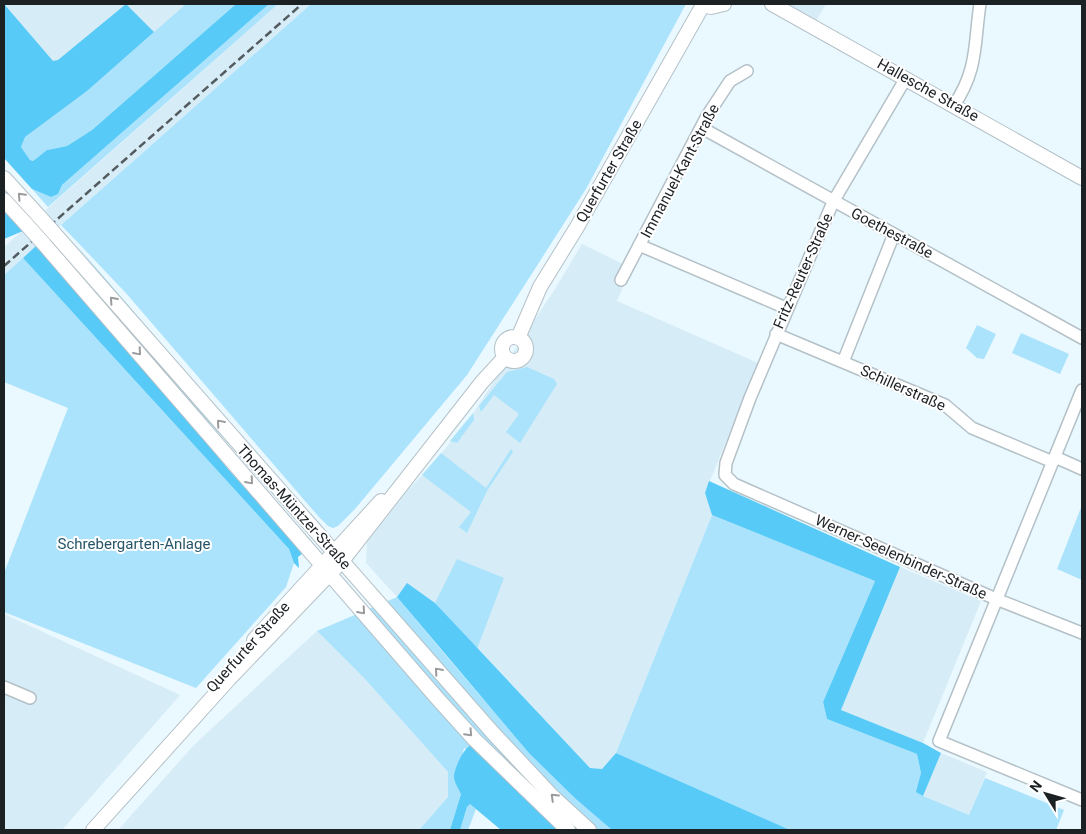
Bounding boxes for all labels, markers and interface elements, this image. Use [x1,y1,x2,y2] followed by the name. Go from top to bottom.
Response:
[874,55,982,125] street label: Hallesche Straße
[637,101,723,241] street label: Immanuel-Kant-Straße
[572,116,646,226] street label: Querfurter Straße
[18,193,27,202] one-way arrow
[848,204,936,262] street label: Goethestraße
[769,210,837,332] street label: Fritz-Reuter-Straße
[110,297,119,306] one-way arrow
[133,346,142,355] one-way arrow
[858,361,948,415] street label: Schillerstraße
[217,419,226,428] one-way arrow
[233,441,355,573] street label: Thomas-Müntzer-Straße
[245,475,254,484] one-way arrow
[812,511,990,603] street label: Werner-Seelenbinder-Straße
[58,535,210,553] park label: Schrebergarten-Anlage
[203,598,294,696] street label: Querfurter Straße
[356,606,365,615] one-way arrow
[436,668,444,677] one-way arrow
[463,728,472,737] one-way arrow
[1021,769,1071,819] north arrow
[1026,777,1045,795] text: N
[550,794,559,803] one-way arrow

